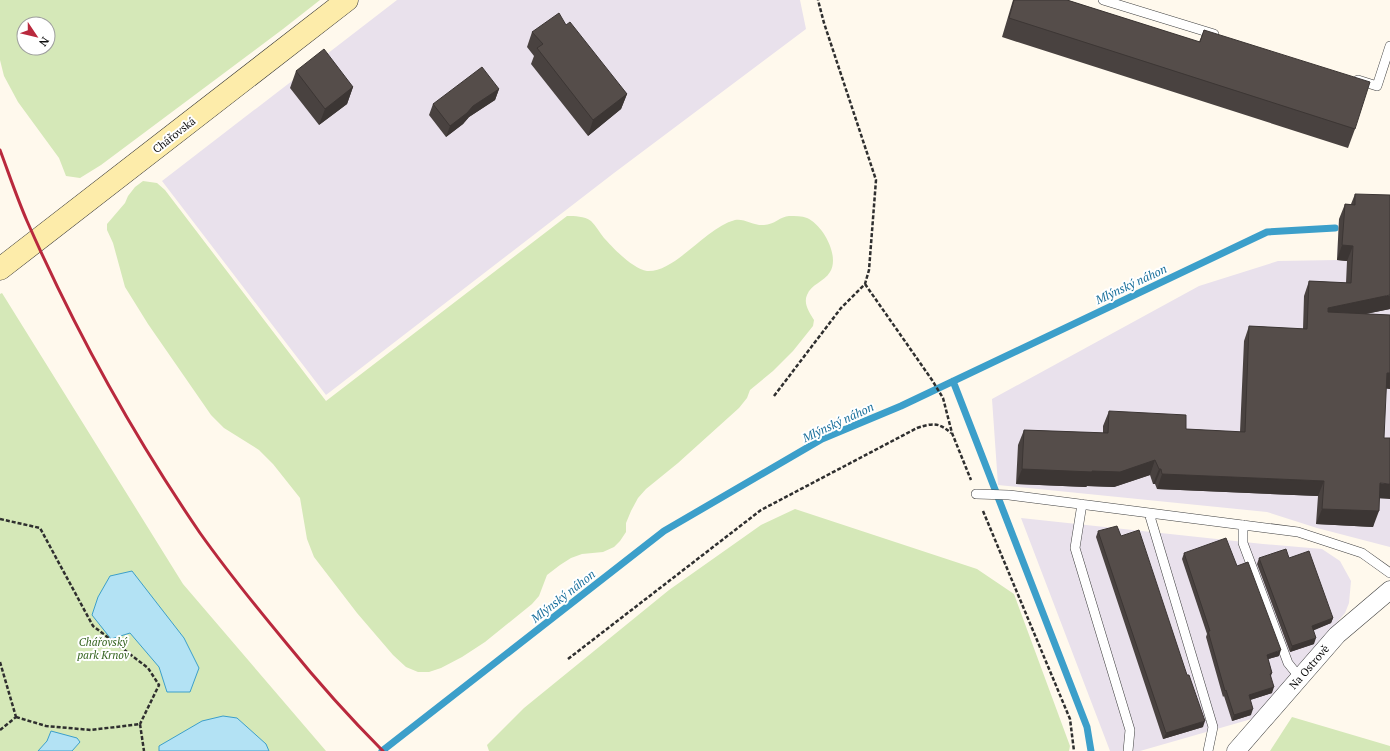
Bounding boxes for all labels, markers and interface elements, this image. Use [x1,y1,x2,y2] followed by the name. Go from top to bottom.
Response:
[16,16,56,56] north arrow
[36,34,52,50] text: N
[150,114,199,156] street label: Chářovská
[1092,261,1169,308] water label: Mlýnský náhon
[799,399,876,446] water label: Mlýnský náhon
[527,566,598,626] water label: Mlýnský náhon
[77,635,130,662] park label: Chářovský park Krnov
[1286,642,1332,692] street label: Na Ostrově

